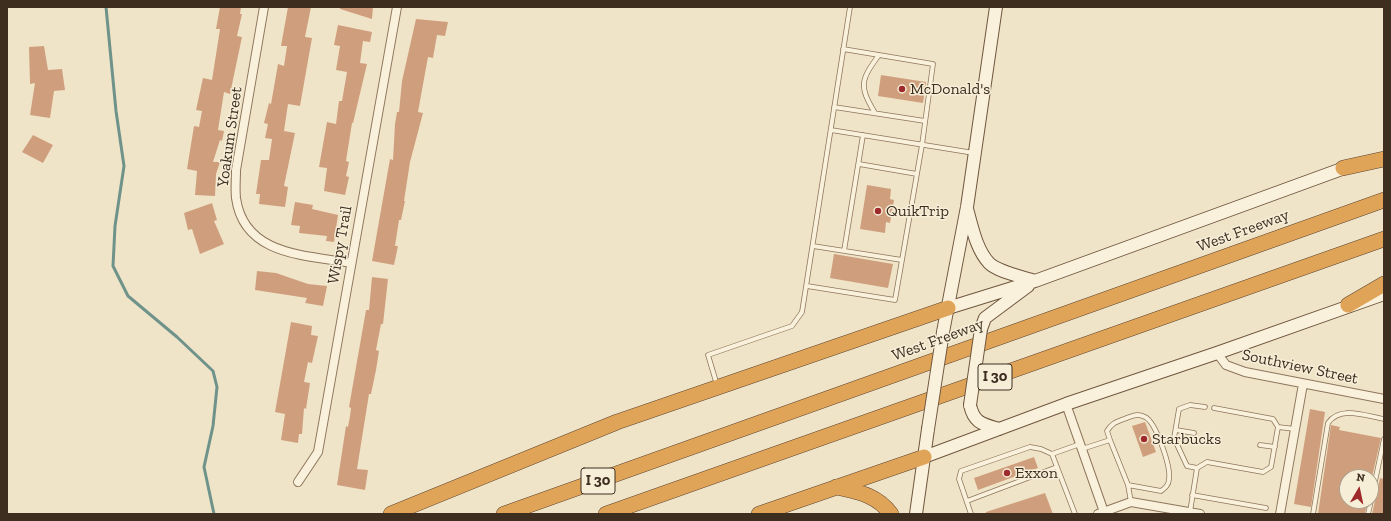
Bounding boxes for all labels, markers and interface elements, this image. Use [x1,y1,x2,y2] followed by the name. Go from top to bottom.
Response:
[910,79,990,99] place label: McDonald's
[897,84,907,94] marker: McDonald's
[213,85,247,189] street label: Yoakum Street
[886,201,949,221] place label: QuikTrip
[324,204,356,286] street label: Wispy Trail
[1194,205,1292,257] street label: West Freeway
[873,206,883,216] marker: QuikTrip
[889,314,987,366] street label: West Freeway
[1240,345,1360,389] street label: Southview Street
[978,364,1012,390] road number: I 30
[1152,429,1221,449] place label: Starbucks
[1139,434,1149,444] marker: Starbucks
[1015,463,1058,483] place label: Exxon
[581,468,615,494] road number: I 30
[1002,468,1012,478] marker: Exxon
[1339,469,1379,509] north arrow
[1356,471,1366,485] text: N

